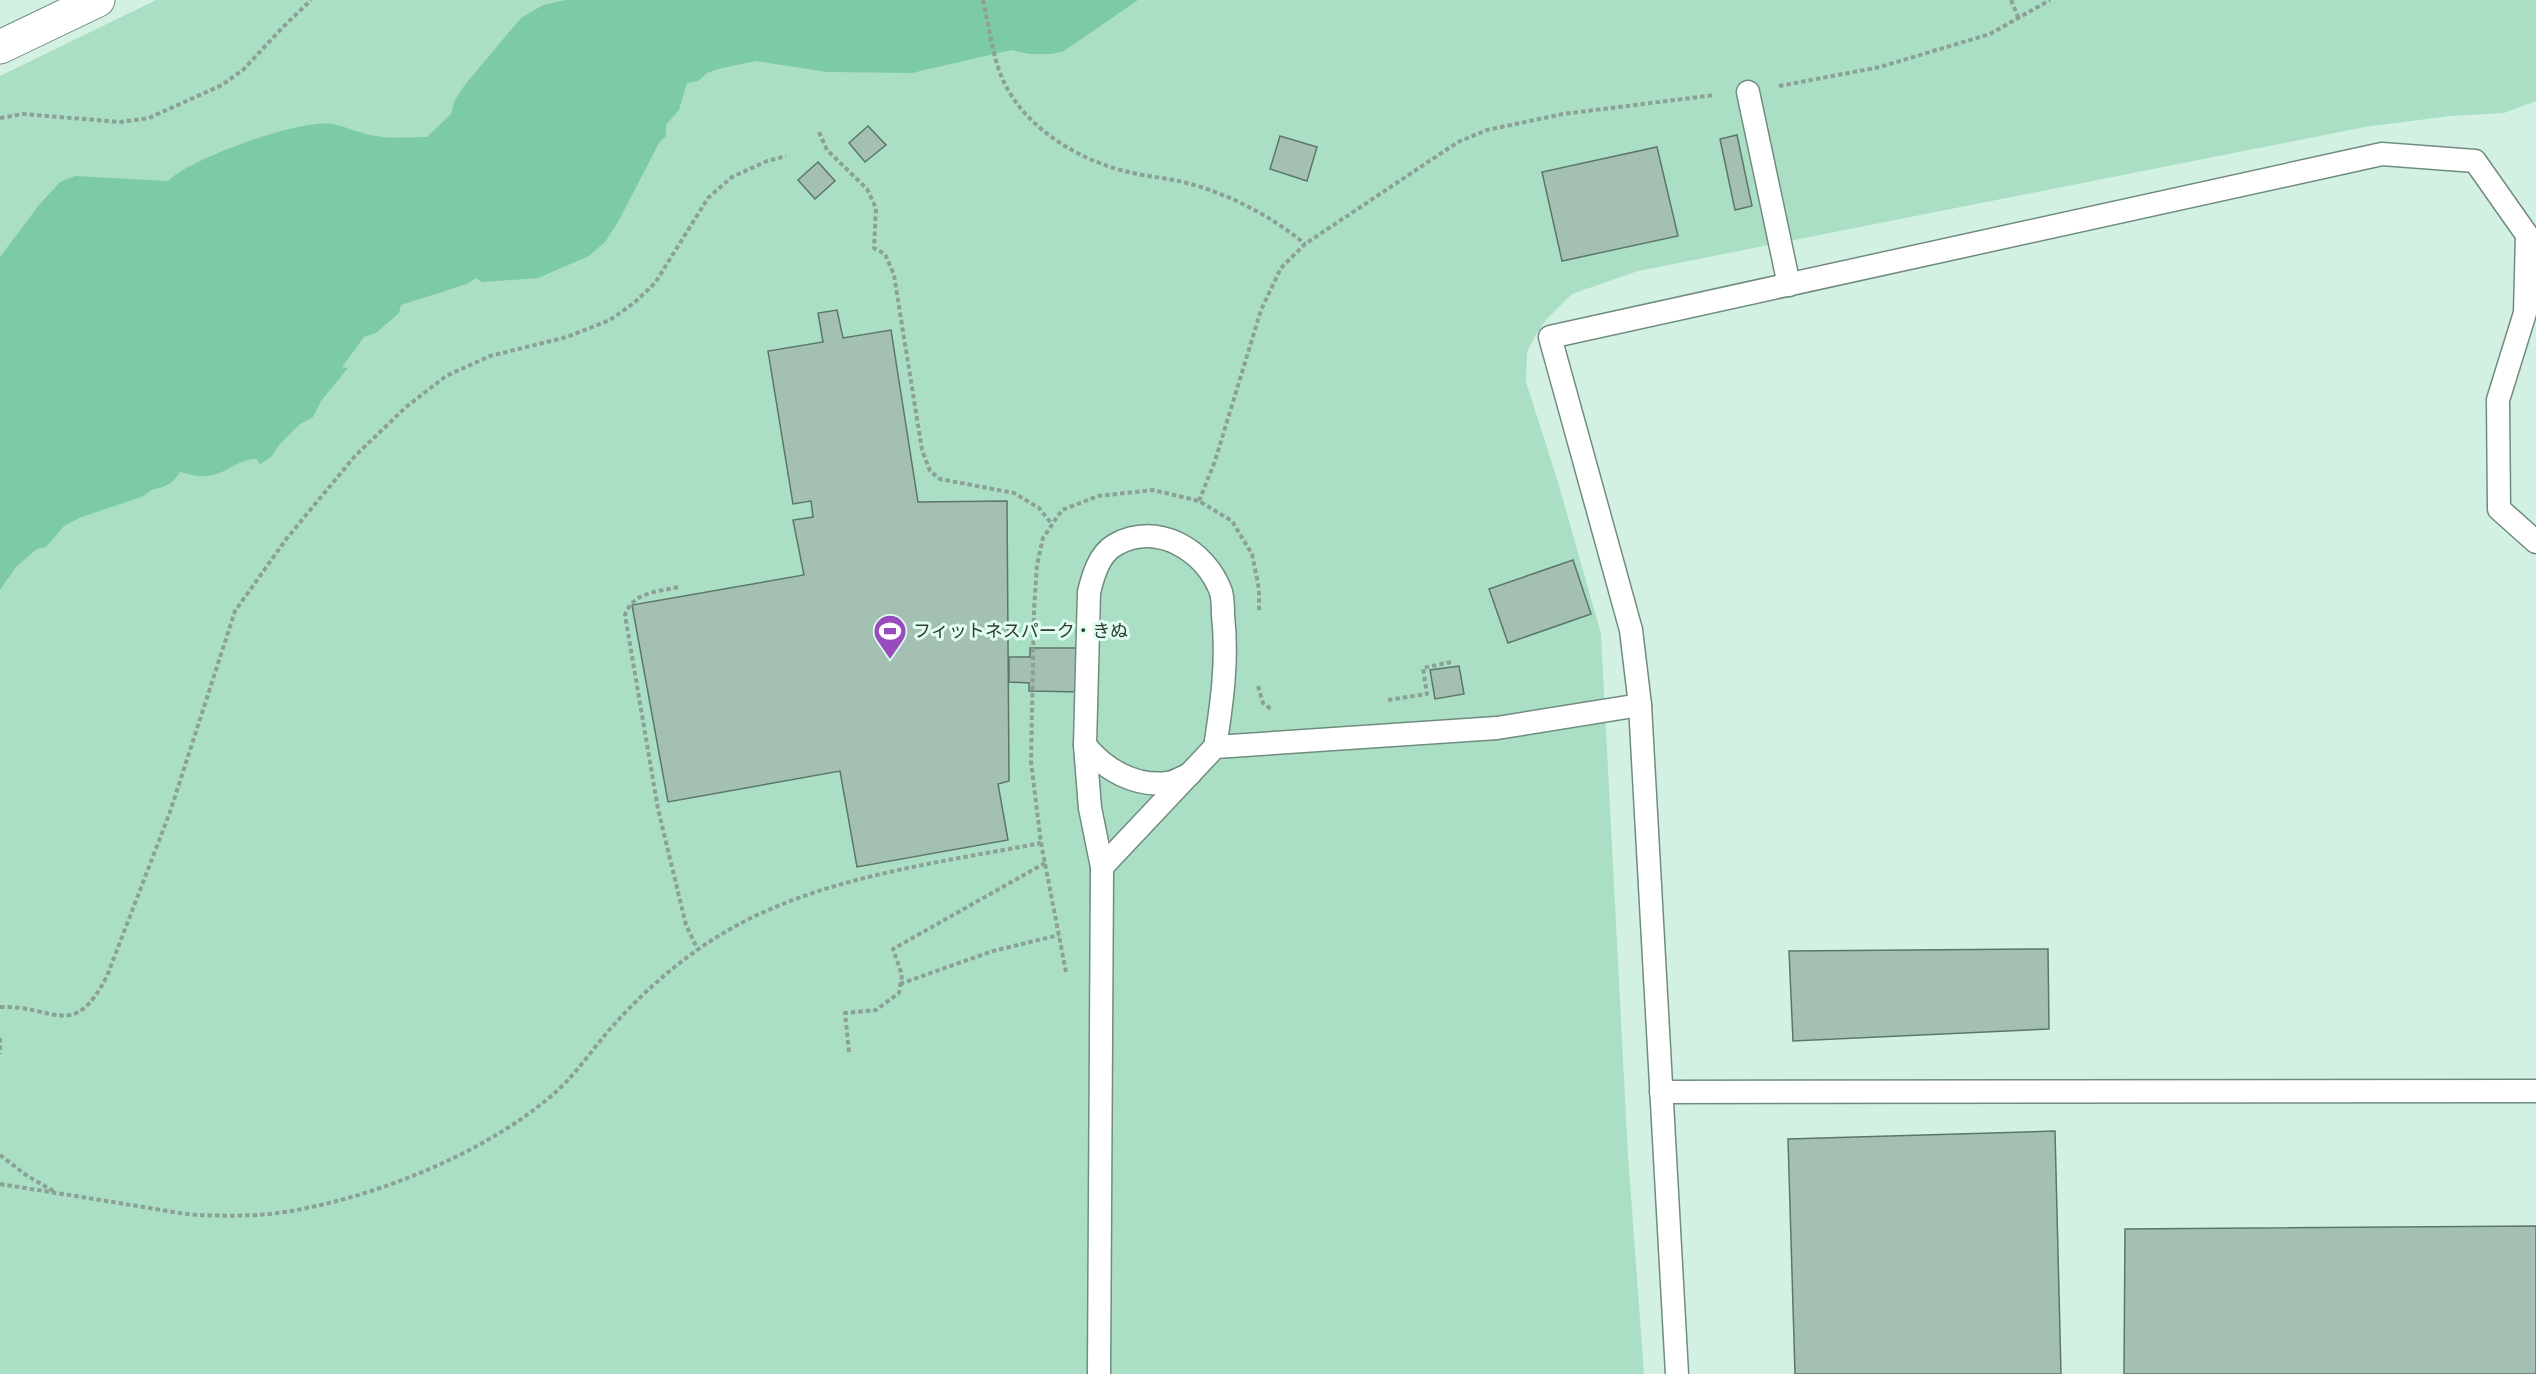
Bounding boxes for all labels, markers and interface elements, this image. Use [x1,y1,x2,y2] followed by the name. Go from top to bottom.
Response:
[872,613,908,660] sports icon: フィットネスパーク・きぬ
[913,621,1128,641] place label: フィットネスパーク・きぬ

